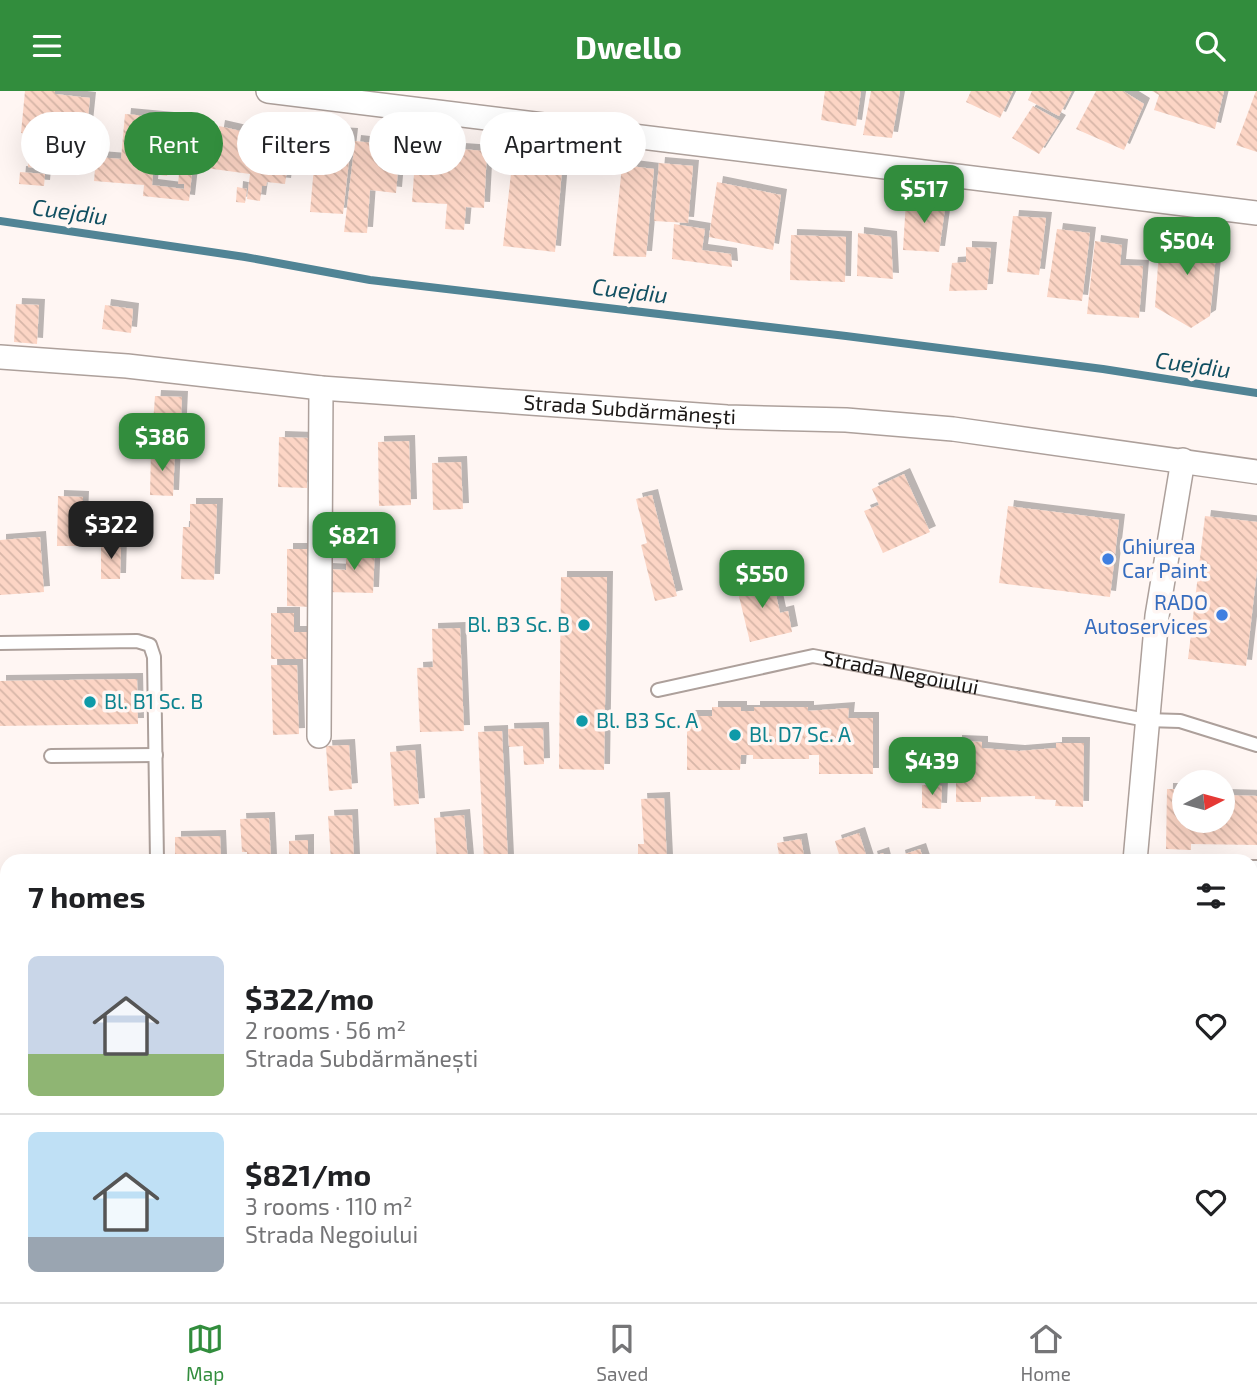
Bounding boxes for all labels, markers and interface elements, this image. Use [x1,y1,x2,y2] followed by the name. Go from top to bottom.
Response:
[28,27,66,65] icon: menu
[575,27,682,65] text: Dwello
[1191,27,1229,65] icon: search
[21,112,110,175] chip: Buy
[124,112,223,175] chip: Rent
[237,112,355,175] chip: Filters
[369,112,466,175] chip: New
[480,112,646,175] chip: Apartment
[883,165,965,225] pin: $517
[900,174,948,202] text: $517
[31,192,110,230] water label: Cuejdiu
[1146,218,1228,277] pin: $504
[1159,226,1215,254] text: $504
[591,271,670,309] water label: Cuejdiu
[1154,345,1233,383] water label: Cuejdiu
[523,388,736,430] street label: Strada Subdărmănești
[121,413,203,473] pin: $386
[135,422,189,450] text: $386
[70,501,152,561] pin: $322
[84,510,138,538] text: $322
[313,512,395,572] pin: $821
[329,521,379,549] text: $821
[1122,533,1207,582] place label: Ghiurea Car Paint
[721,551,803,610] pin: $550
[1100,551,1116,567] marker: Ghiurea Car Paint
[735,559,789,587] text: $550
[1084,589,1208,638] place label: RADO Autoservices
[1214,607,1230,623] marker: RADO Autoservices
[467,611,570,636] place label: Bl. B3 Sc. B
[576,617,592,633] marker: Bl. B3 Sc. B
[821,644,981,699] street label: Strada Negoiului
[104,688,203,713] place label: Bl. B1 Sc. B
[82,694,98,710] marker: Bl. B1 Sc. B
[596,707,698,732] place label: Bl. B3 Sc. A
[574,713,590,729] marker: Bl. B3 Sc. A
[749,721,851,746] place label: Bl. D7 Sc. A
[727,727,743,743] marker: Bl. D7 Sc. A
[891,737,973,797] pin: $439
[905,746,959,774] text: $439
[1172,770,1236,833] north arrow
[1172,770,1235,833] map controls
[1192,877,1230,915] icon: filters
[28,878,145,914] text: 7 homes
[245,980,374,1016] text: $322/mo
[84,984,168,1068] icon: home
[1192,1007,1230,1045] icon: heart
[245,1016,406,1044] text: 2 rooms · 56 m²
[245,1044,478,1072] text: Strada Subdărmănești
[245,1156,371,1192] text: $821/mo
[84,1160,168,1244] icon: home
[1192,1183,1230,1221] icon: heart
[245,1192,412,1220] text: 3 rooms · 110 m²
[245,1220,418,1248] text: Strada Negoiului
[186,1320,224,1385] tab: Map
[596,1320,648,1385] tab: Saved
[1021,1320,1071,1385] tab: Home

